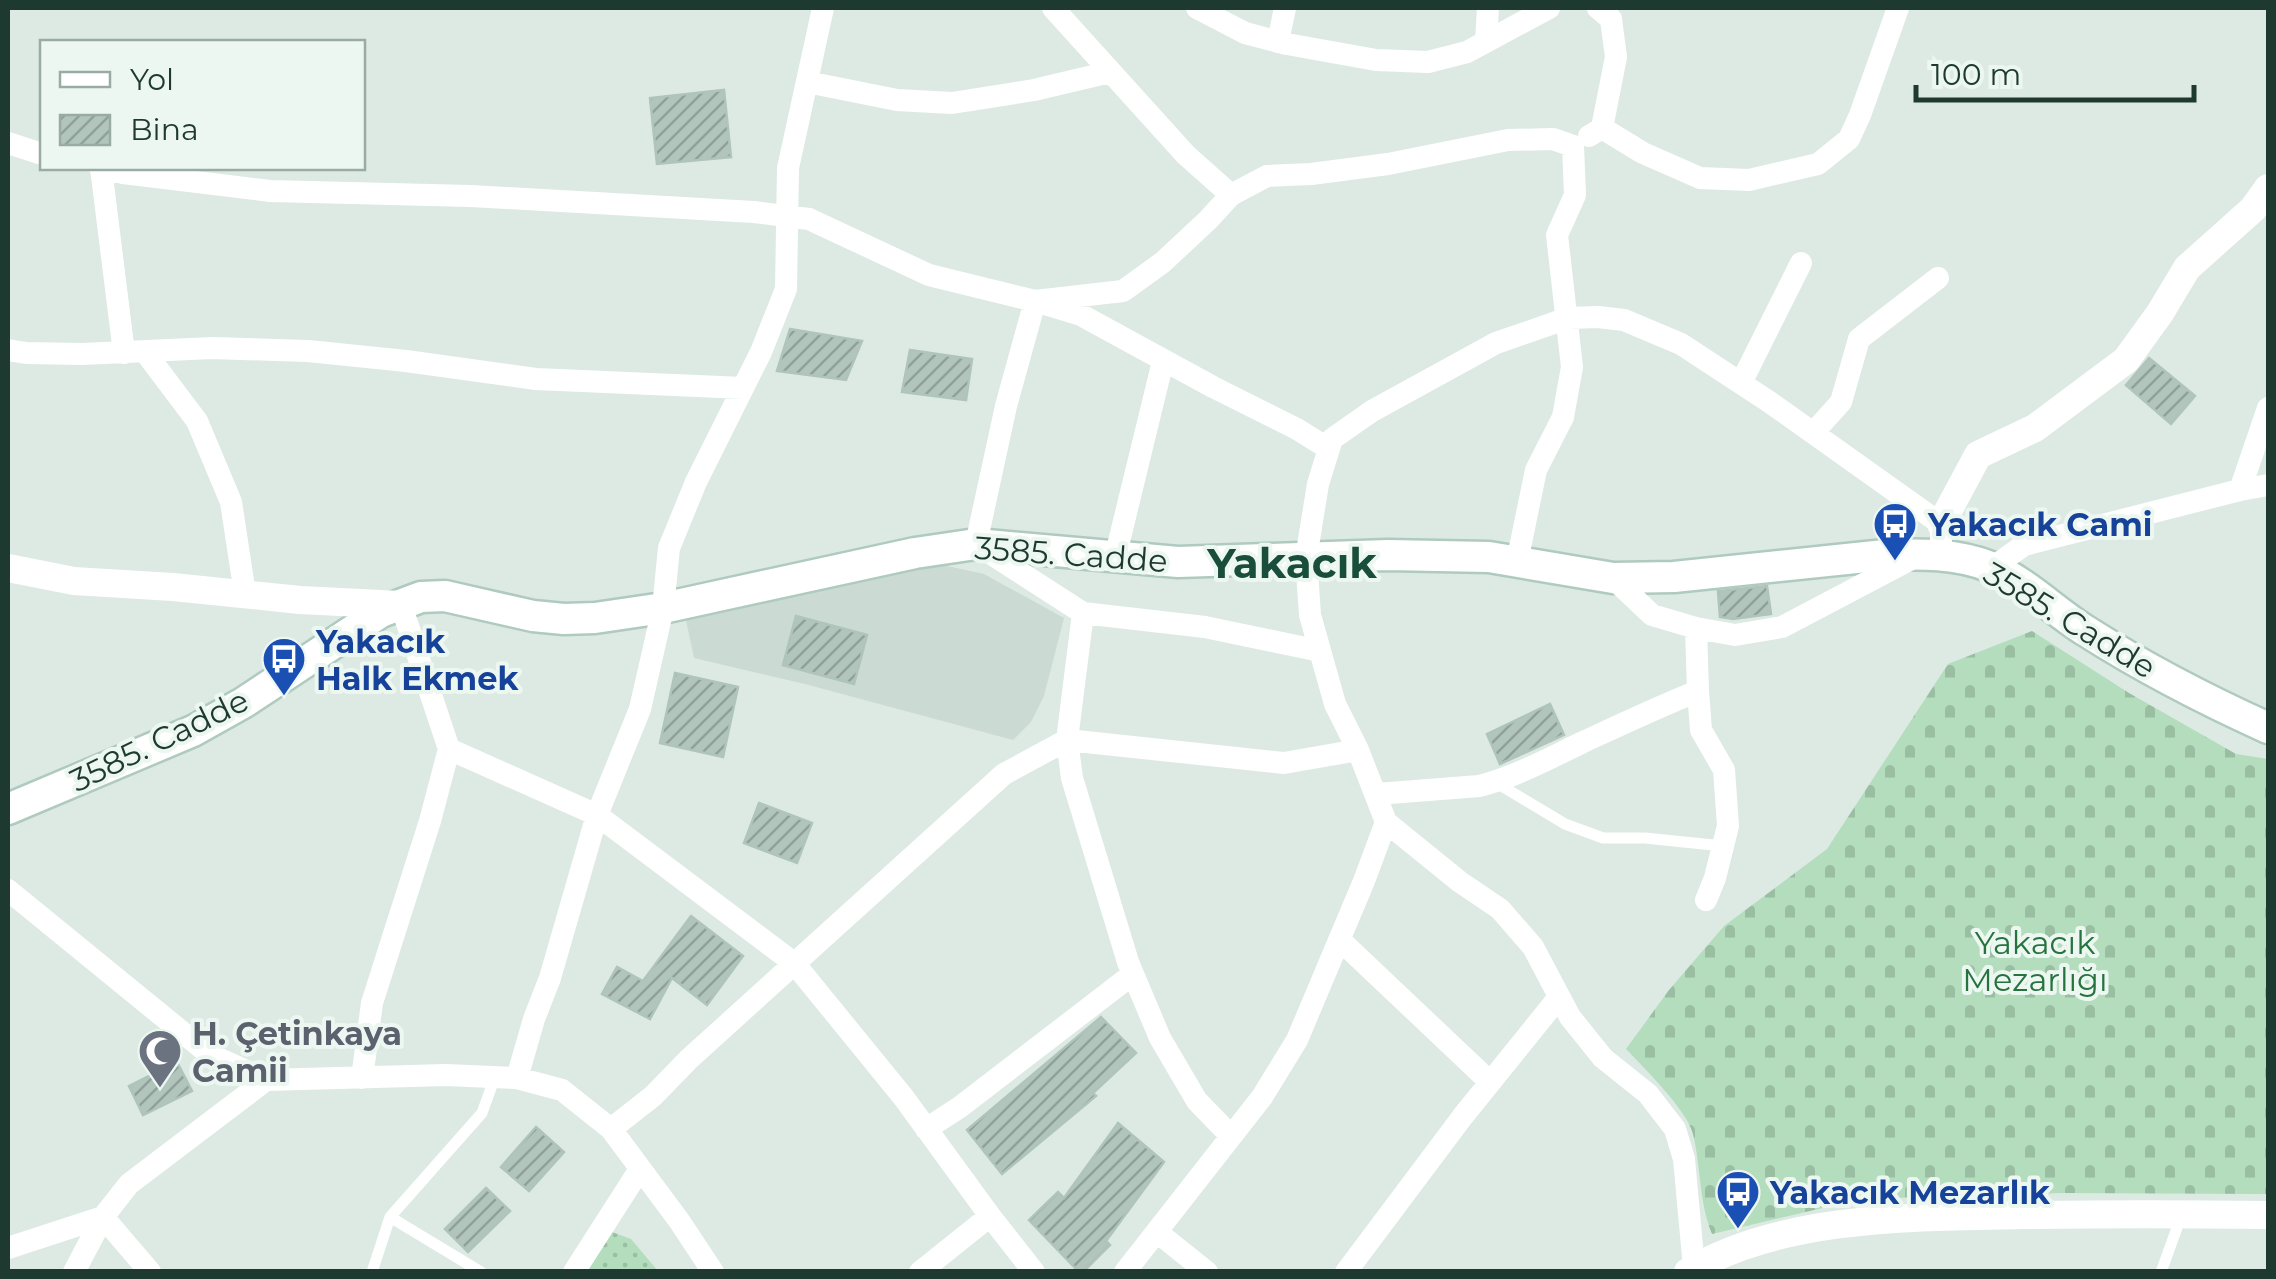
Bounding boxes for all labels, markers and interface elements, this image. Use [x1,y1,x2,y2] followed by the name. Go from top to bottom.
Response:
[40,40,365,170] legend
[1916,40,2194,102] scale bar
[1931,56,2021,93] text: 100 m
[130,61,174,98] text: Yol
[130,111,199,148] text: Bina
[1872,501,1918,562] bus stop icon: Yakacık Cami
[1927,505,2152,544] place label: Yakacık Cami
[973,528,1169,580] street label: 3585. Cadde
[1206,537,1377,589] district label: Yakacık
[1977,553,2163,687] street label: 3585. Cadde
[315,622,519,698] place label: Yakacık Halk Ekmek
[261,636,307,697] bus stop icon: Yakacık Halk Ekmek
[63,680,255,800] street label: 3585. Cadde
[1962,923,2108,999] park label: Yakacık Mezarlığı
[192,1014,402,1090] place label: H. Çetinkaya Camii
[137,1028,183,1089] mosque icon: H. Çetinkaya Camii
[1715,1169,1761,1230] bus stop icon: Yakacık Mezarlık
[1769,1173,2051,1212] place label: Yakacık Mezarlık

